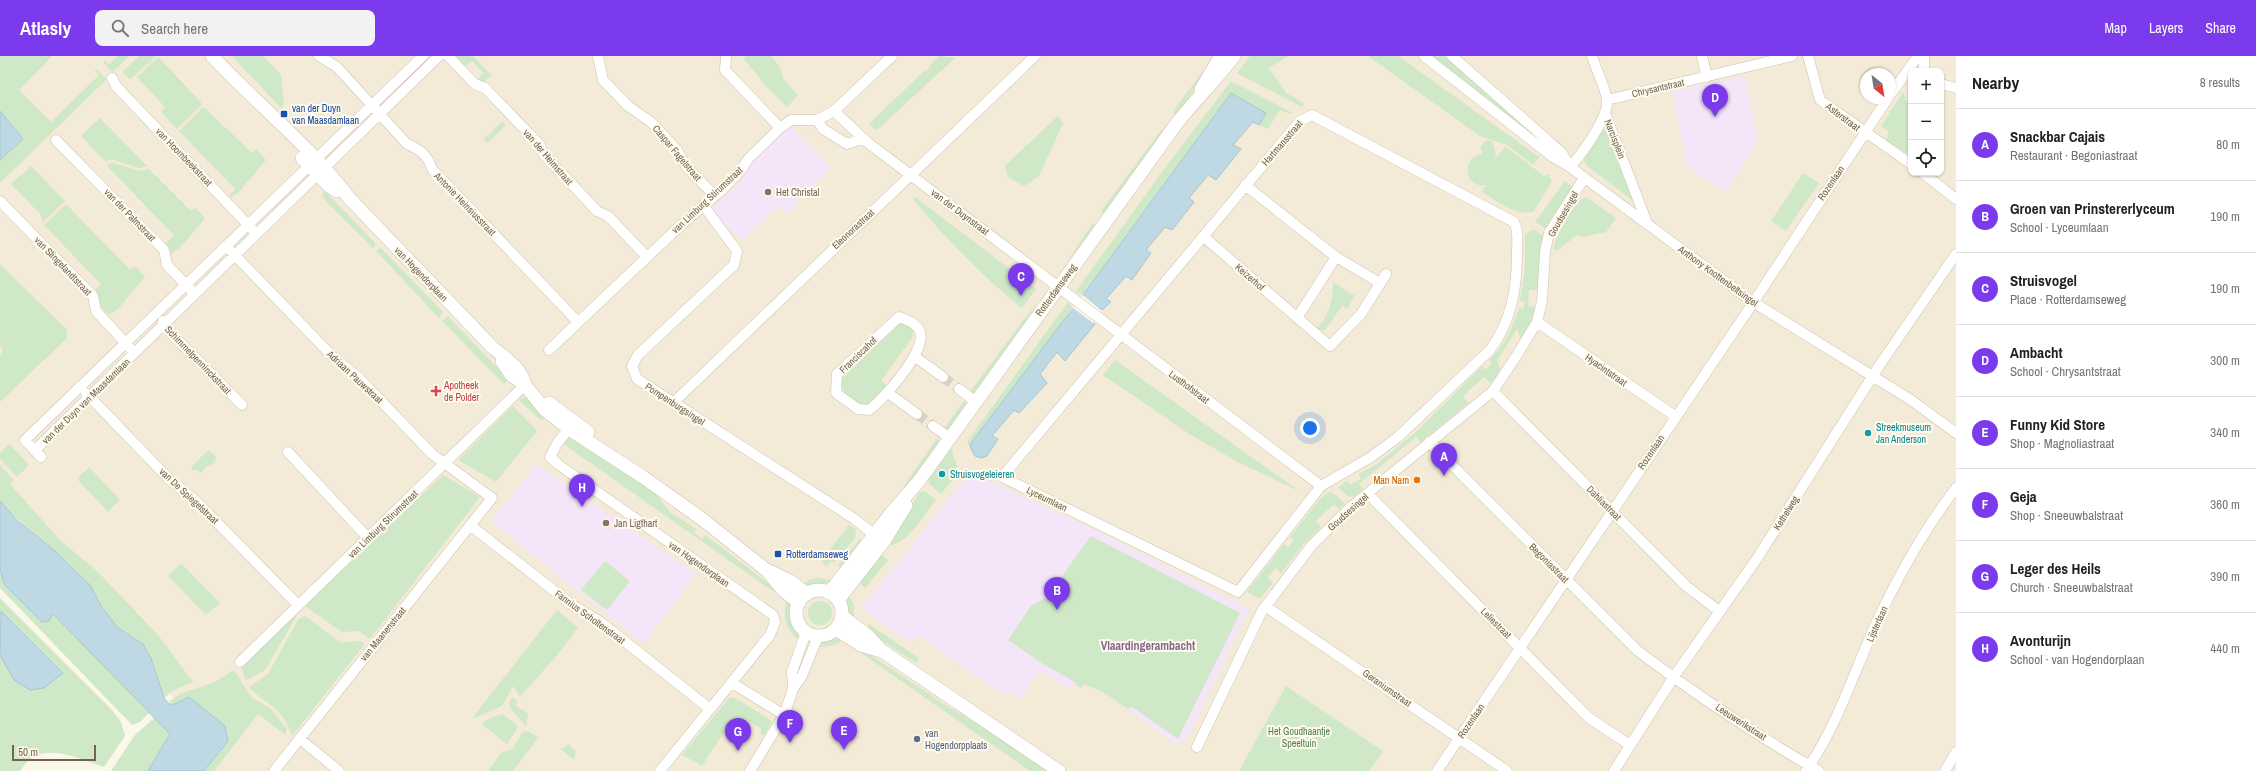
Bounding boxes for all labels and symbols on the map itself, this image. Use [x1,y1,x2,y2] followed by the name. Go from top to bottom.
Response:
[1860,68,1896,104] north arrow
[1631,76,1686,100] street label: Chrysantstraat
[1702,84,1728,117] pin: D
[1822,99,1863,135] street label: Asterstraat
[292,102,359,127] place label: van der Duyn van Maasdamlaan
[279,109,289,119] marker: van der Duyn van Maasdamlaan
[1259,117,1306,168] street label: Hartmansstraat
[1601,117,1629,161] street label: Narcisplein
[650,122,705,184] street label: Caspar Fagelstraat
[153,125,216,189] street label: van Hoornbeekstraat
[520,126,576,188] street label: van der Heimstraat
[669,163,746,236] street label: van Limburg Stirumstraat
[1815,163,1847,203] street label: Rozenlaan
[431,169,499,239] street label: Antonie Heinsiusstraat
[101,186,159,245] street label: van der Palmstraat
[776,186,819,199] place label: Het Christal
[928,186,992,238] street label: van der Duynstraat
[763,187,773,197] marker: Het Christal
[1545,189,1581,239] street label: Goudsesingel
[829,206,877,252] street label: Eleonorastraat
[32,234,95,299] street label: van Slingelandtstraat
[1675,242,1761,309] street label: Anthony Knottenbeltsingel
[391,244,451,304] street label: van Hogendorplaan
[1033,261,1080,319] street label: Rotterdamseweg
[1232,261,1268,294] street label: Keizerhof
[1008,263,1034,296] pin: C
[162,323,235,397] street label: Schimmelpenninckstraat
[836,333,880,376] street label: Franciscahof
[323,347,386,407] street label: Adriaan Pauwstraat
[1582,351,1630,390] street label: Hyacintstraat
[39,355,133,447] street label: van der Duyn van Maasdamlaan
[1166,368,1212,407] street label: Lusthofstraat
[443,379,480,404] place label: Apotheek de Polder
[643,380,708,428] street label: Pompenburgsingel
[431,386,441,396] marker: Apotheek de Polder
[1300,418,1320,438] your location
[1876,421,1931,446] place label: Streekmuseum Jan Anderson
[1863,428,1873,438] marker: Streekmuseum Jan Anderson
[1635,432,1667,472] street label: Rozenlaan
[1431,443,1457,476] pin: A
[157,465,222,527] street label: van De Spiegelstraat
[950,468,1014,481] place label: Struisvogeleieren
[937,469,947,479] marker: Struisvogeleieren
[569,474,595,507] pin: H
[1373,474,1409,487] place label: Man Nam
[1412,475,1422,485] marker: Man Nam
[1584,483,1625,524] street label: Dahliastraat
[1024,484,1070,514] street label: Lyceumlaan
[345,487,421,561] street label: van Limburg Stirumstraat
[1325,490,1371,534] street label: Goudsesingel
[1770,493,1802,533] street label: Kethelweg
[614,517,658,530] place label: Jan Ligthart
[601,518,611,528] marker: Jan Ligthart
[666,538,732,590] street label: van Hogendorplaan
[1526,540,1572,586] street label: Begoniastraat
[786,548,848,561] place label: Rotterdamseweg
[773,549,783,559] marker: Rotterdamseweg
[1044,577,1070,610] pin: B
[552,587,628,647] street label: Fannius Scholtenstraat
[357,604,409,664] street label: van Maanenstraat
[1863,604,1891,644] street label: Lijsterlaan
[1478,605,1515,642] street label: Leliestraat
[1101,638,1196,654] district label: Vlaardingerambacht
[1360,666,1415,710] street label: Geraniumstraat
[1455,701,1487,741] street label: Rozenlaan
[1713,701,1770,744] street label: Leeuwerikstraat
[777,710,803,743] pin: F
[831,717,857,750] pin: E
[725,718,751,751] pin: G
[1268,725,1330,750] park label: Het Goudhaantje Speeltuin
[925,727,987,752] place label: van Hogendorpplaats
[912,734,922,744] marker: van Hogendorpplaats
[12,743,96,762] scale bar

